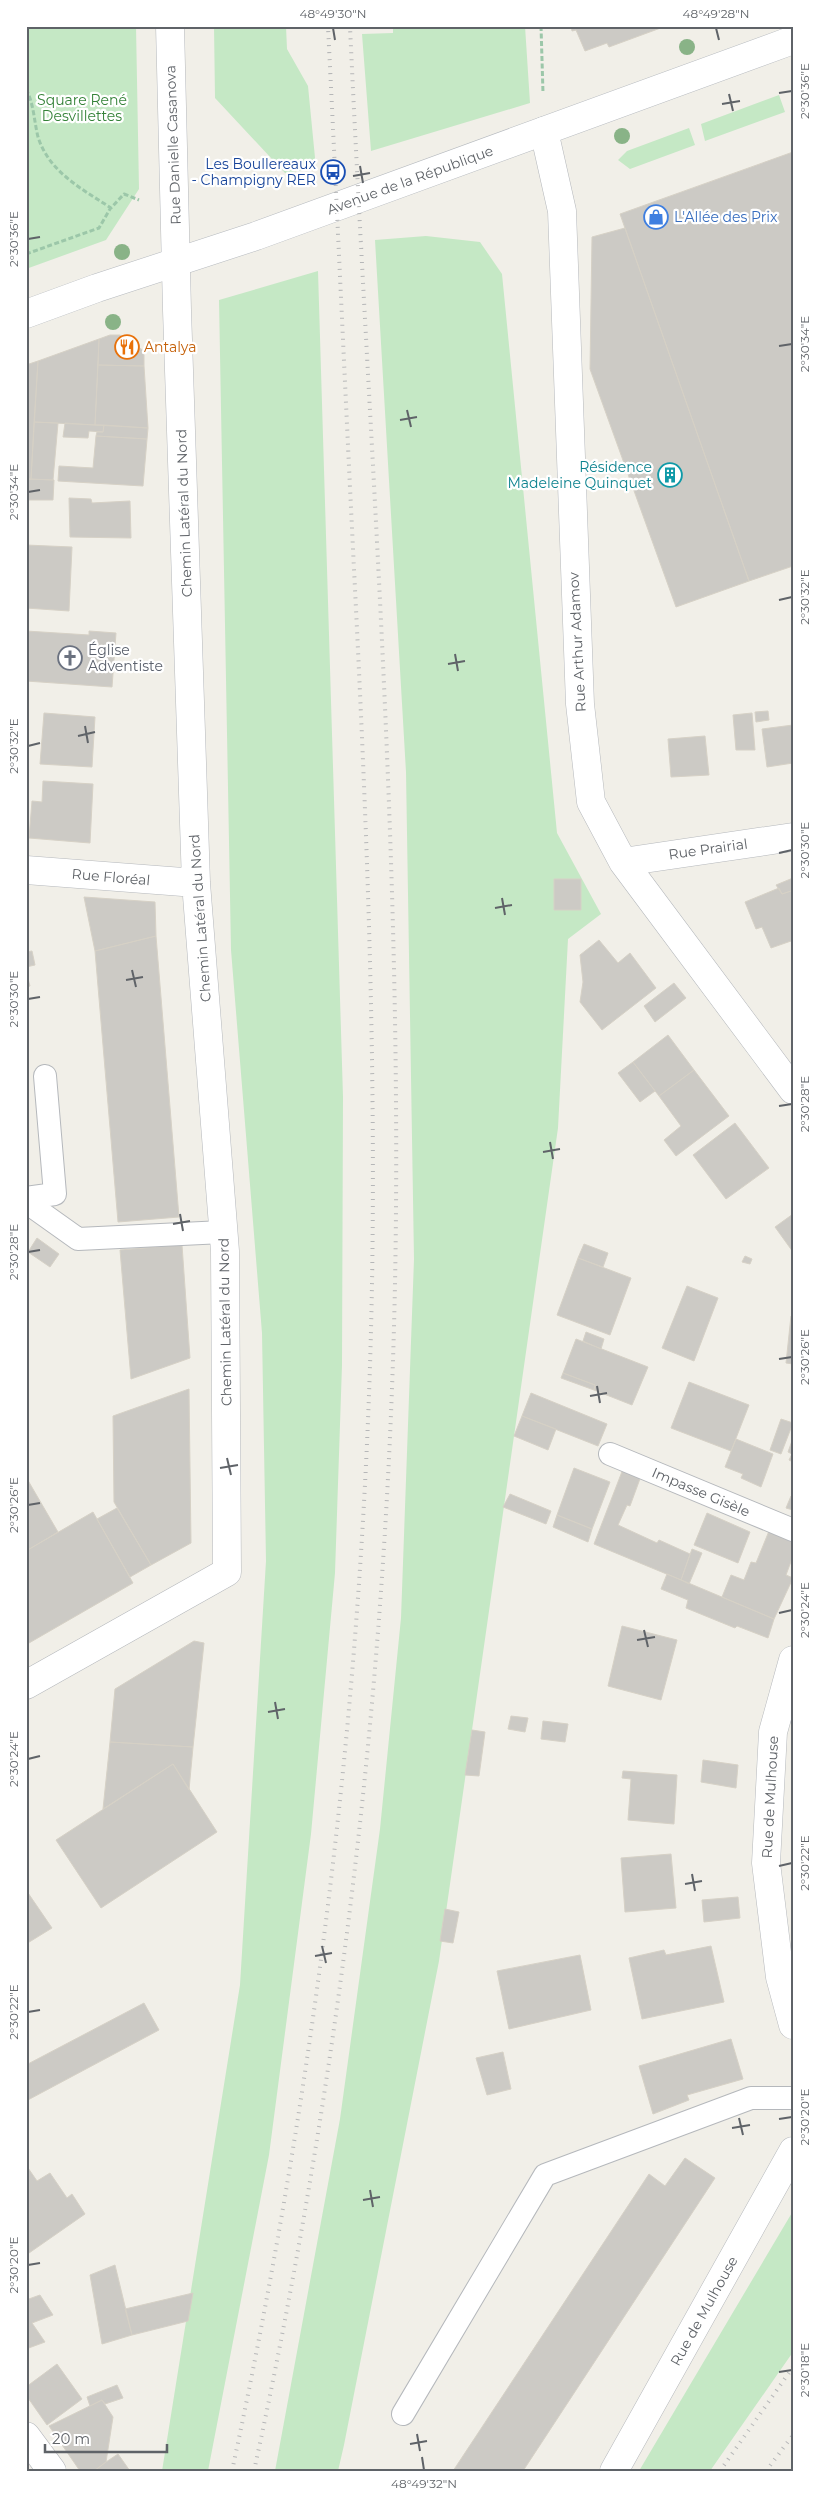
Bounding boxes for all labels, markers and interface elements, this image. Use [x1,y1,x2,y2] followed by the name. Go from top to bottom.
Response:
[299,6,367,21] text: 48°49'30"N
[683,6,749,21] text: 48°49'28"N
[797,63,812,119] text: 2°30'36"E
[161,65,185,225] street label: Rue Danielle Casanova
[37,91,127,125] park label: Square René Desvillettes
[324,142,496,218] street label: Avenue de la République
[192,155,317,189] place label: Les Boullereaux - Champigny RER
[320,159,346,185] bus stop icon: Les Boullereaux - Champigny RER
[643,204,669,230] shop icon: L'Allée des Prix
[674,208,778,226] place label: L'Allée des Prix
[6,211,21,267] text: 2°30'36"E
[797,316,812,372] text: 2°30'34"E
[114,334,140,360] restaurant icon: Antalya
[144,338,196,356] place label: Antalya
[172,429,196,597] street label: Chemin Latéral du Nord
[507,458,652,492] place label: Résidence Madeleine Quinquet
[657,462,683,488] building icon: Résidence Madeleine Quinquet
[6,464,21,520] text: 2°30'34"E
[797,569,812,625] text: 2°30'32"E
[564,571,590,712] street label: Rue Arthur Adamov
[88,641,163,675] place label: Église Adventiste
[57,645,83,671] church icon: Église Adventiste
[6,718,21,774] text: 2°30'32"E
[797,822,812,878] text: 2°30'30"E
[185,833,215,1003] street label: Chemin Latéral du Nord
[667,835,749,863] street label: Rue Prairial
[71,865,151,889] street label: Rue Floréal
[6,971,21,1027] text: 2°30'30"E
[797,1076,812,1132] text: 2°30'28"E
[6,1224,21,1280] text: 2°30'28"E
[215,1238,235,1406] street label: Chemin Latéral du Nord
[797,1329,812,1385] text: 2°30'26"E
[649,1463,753,1521] street label: Impasse Gisèle
[6,1477,21,1533] text: 2°30'26"E
[797,1582,812,1638] text: 2°30'24"E
[6,1731,21,1787] text: 2°30'24"E
[758,1735,782,1859] street label: Rue de Mulhouse
[797,1835,812,1891] text: 2°30'22"E
[6,1984,21,2040] text: 2°30'22"E
[797,2089,812,2145] text: 2°30'20"E
[6,2237,21,2293] text: 2°30'20"E
[666,2253,742,2369] street label: Rue de Mulhouse
[797,2343,812,2397] text: 2°30'18"E
[45,2422,168,2454] scale bar
[52,2429,90,2448] text: 20 m
[391,2476,457,2491] text: 48°49'32"N

